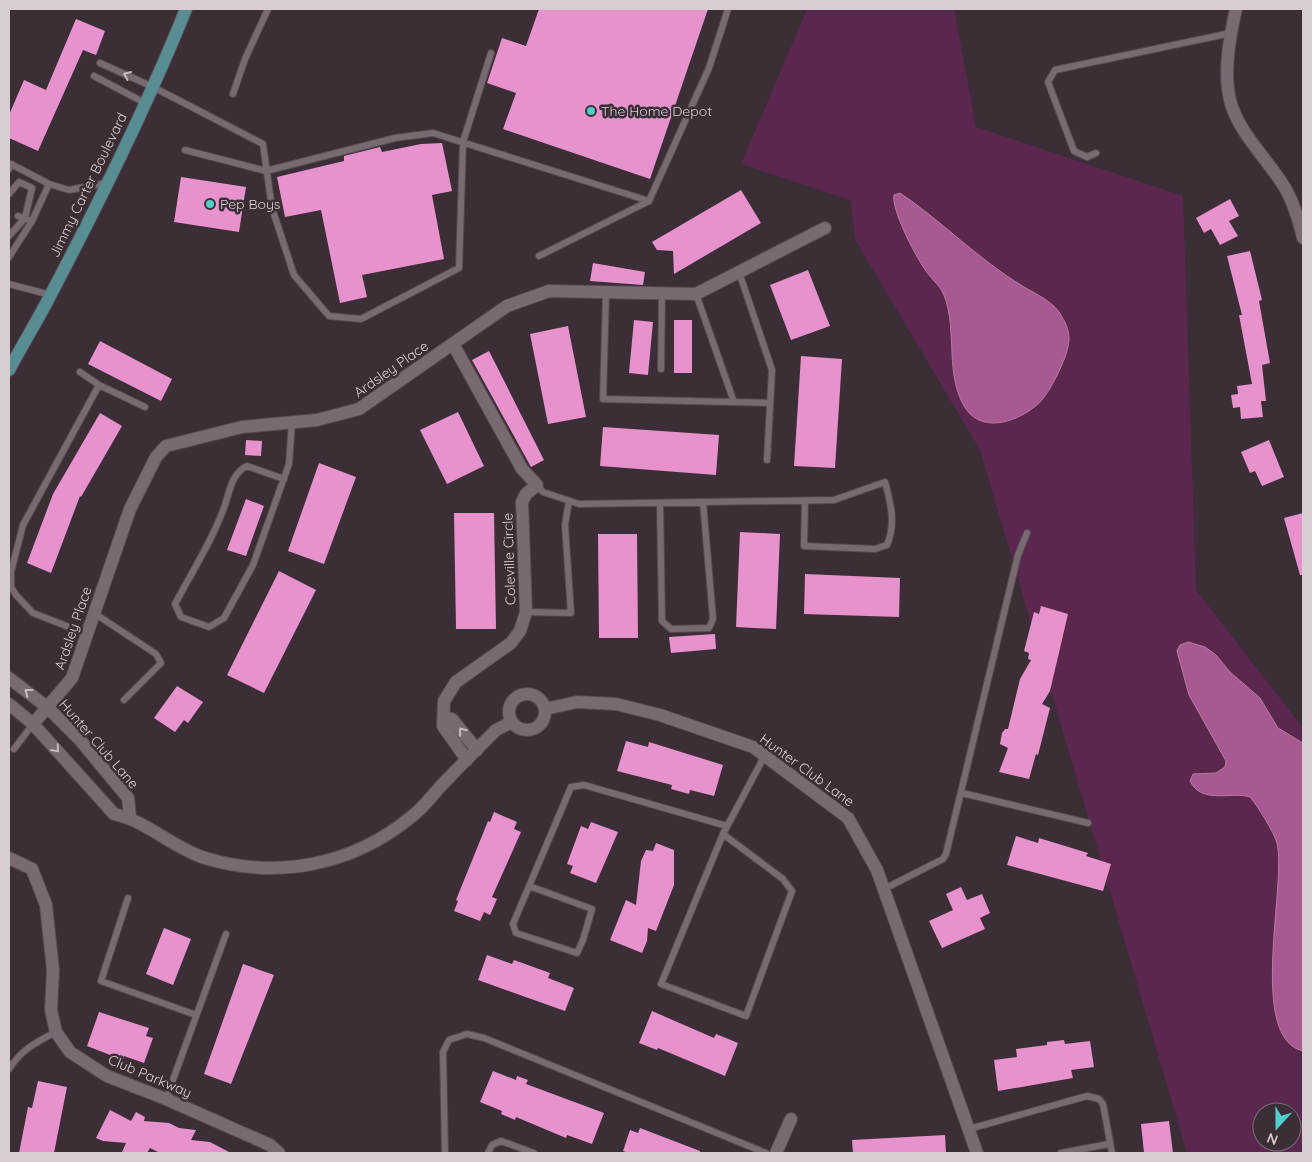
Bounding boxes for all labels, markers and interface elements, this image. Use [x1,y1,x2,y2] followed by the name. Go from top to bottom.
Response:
[123,71,132,81] one-way arrow
[601,102,712,120] place label: The Home Depot
[585,105,597,117] marker: The Home Depot
[45,110,131,260] street label: Jimmy Carter Boulevard
[220,195,280,213] place label: Pep Boys
[204,198,216,210] marker: Pep Boys
[350,337,432,401] street label: Ardsley Place
[498,512,520,605] street label: Coleville Circle
[50,584,96,672] street label: Ardsley Place
[25,690,34,698] one-way arrow
[55,696,143,792] street label: Hunter Club Lane
[458,728,467,737] one-way arrow
[756,730,858,810] street label: Hunter Club Lane
[51,744,60,753] one-way arrow
[105,1050,195,1102] street label: Club Parkway
[1252,1102,1302,1152] north arrow
[1264,1129,1280,1149] text: N

